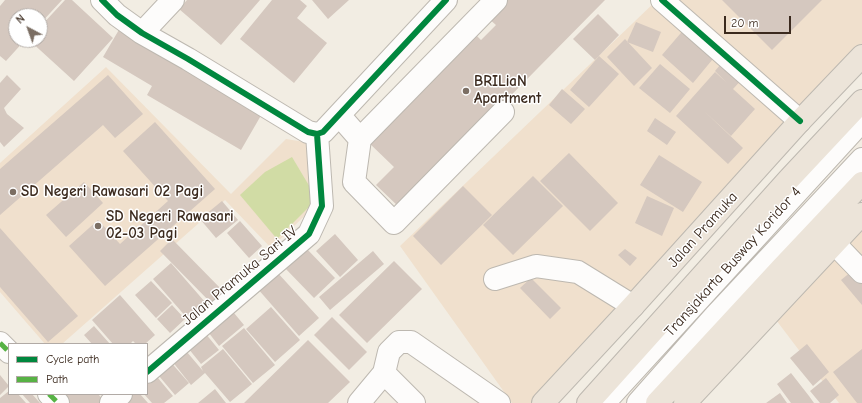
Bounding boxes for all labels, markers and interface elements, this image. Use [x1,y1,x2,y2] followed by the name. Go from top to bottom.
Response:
[8,8,48,48] north arrow
[726,8,793,34] scale bar
[13,12,27,27] text: N
[731,16,759,30] text: 20 m
[474,73,541,108] place label: BRILiaN Apartment
[461,86,471,96] marker: BRILiaN Apartment
[21,183,203,201] place label: SD Negeri Rawasari 02 Pagi
[661,183,805,341] street label: Transjakarta Busway Koridor 4
[8,187,18,197] marker: SD Negeri Rawasari 02 Pagi
[664,188,742,272] street label: Jalan Pramuka
[106,208,234,243] place label: SD Negeri Rawasari 02-03 Pagi
[93,221,103,231] marker: SD Negeri Rawasari 02-03 Pagi
[179,223,301,329] street label: Jalan Pramuka Sari IV
[8,343,148,395] legend
[46,352,99,366] text: Cycle path
[46,372,68,386] text: Path

